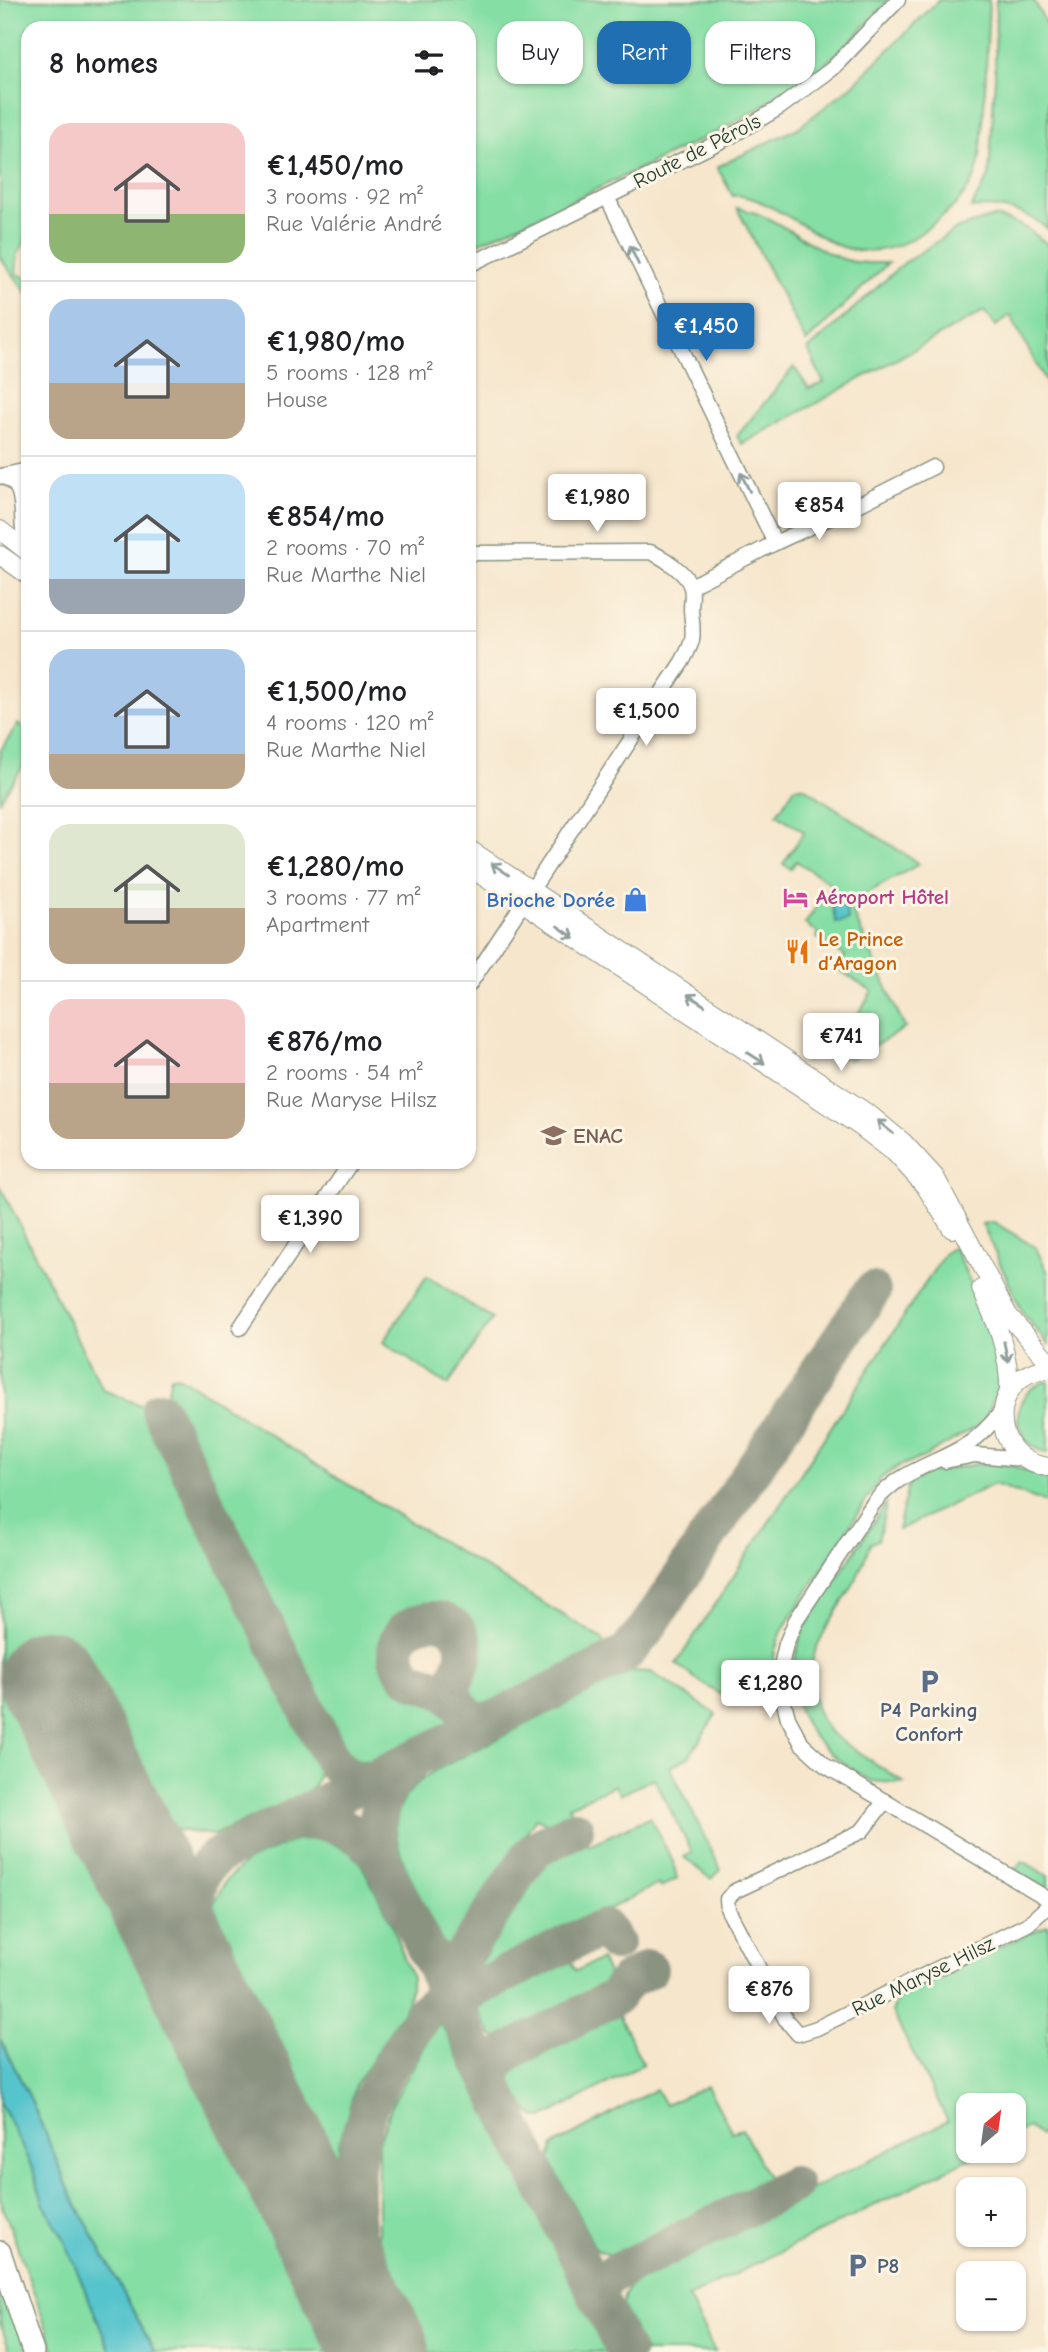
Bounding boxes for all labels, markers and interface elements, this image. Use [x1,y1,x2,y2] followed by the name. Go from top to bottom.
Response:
[497,21,583,84] chip: Buy
[597,21,691,84] chip: Rent
[705,21,815,84] chip: Filters
[410,44,448,82] icon: filters
[49,46,158,81] text: 8 homes
[629,109,765,193] street label: Route de Pérols
[266,148,404,183] text: €1,450/mo
[105,151,189,235] icon: home
[266,183,423,210] text: 3 rooms · 92 m²
[266,210,442,237] text: Rue Valérie André
[627,245,640,266] one-way arrow
[649,304,763,363] pin: €1,450
[673,312,739,339] text: €1,450
[266,324,405,359] text: €1,980/mo
[105,327,189,411] icon: home
[266,359,433,386] text: 5 rooms · 128 m²
[266,386,328,413] text: House
[737,471,750,492] one-way arrow
[540,475,654,534] pin: €1,980
[778,482,860,542] pin: €854
[564,483,630,510] text: €1,980
[794,491,844,518] text: €854
[266,499,385,534] text: €854/mo
[105,502,189,586] icon: home
[266,534,424,561] text: 2 rooms · 70 m²
[266,561,426,588] text: Rue Marthe Niel
[266,674,407,709] text: €1,500/mo
[105,677,189,761] icon: home
[589,688,703,748] pin: €1,500
[612,697,680,724] text: €1,500
[266,709,433,736] text: 4 rooms · 120 m²
[266,736,426,763] text: Rue Marthe Niel
[266,849,404,884] text: €1,280/mo
[105,852,189,936] icon: home
[490,862,510,876] one-way arrow
[782,883,810,911] hotel icon: Aéroport Hôtel
[266,884,421,911] text: 3 rooms · 77 m²
[816,885,949,909] place label: Aéroport Hôtel
[621,886,649,914] shop icon: Brioche Dorée
[487,888,615,912] place label: Brioche Dorée
[266,911,369,938] text: Apartment
[556,925,575,939] one-way arrow
[818,927,903,975] place label: Le Prince d’Aragon
[784,937,812,965] restaurant icon: Le Prince d’Aragon
[687,993,706,1007] one-way arrow
[800,1014,882,1073] pin: €741
[819,1022,863,1049] text: €741
[266,1024,383,1059] text: €876/mo
[105,1027,189,1111] icon: home
[746,1050,765,1065] one-way arrow
[266,1059,423,1086] text: 2 rooms · 54 m²
[266,1086,436,1113] text: Rue Maryse Hilsz
[876,1119,894,1134] one-way arrow
[539,1122,567,1150] school or university icon: ENAC
[573,1124,623,1148] place label: ENAC
[253,1196,367,1255] pin: €1,390
[277,1204,343,1231] text: €1,390
[999,1340,1013,1363] one-way arrow
[713,1660,827,1720] pin: €1,280
[915,1667,943,1695] parking icon: P4 Parking Confort
[737,1669,803,1696] text: €1,280
[880,1698,978,1746] place label: P4 Parking Confort
[848,1931,998,2021] street label: Rue Maryse Hilsz
[728,1966,810,2026] pin: €876
[744,1975,794,2002] text: €876
[956,2093,1026,2163] north arrow
[956,2093,1026,2331] map controls
[956,2177,1026,2247] button: +
[843,2252,871,2280] parking icon: P8
[877,2254,899,2278] place label: P8
[956,2261,1026,2331] button: −

